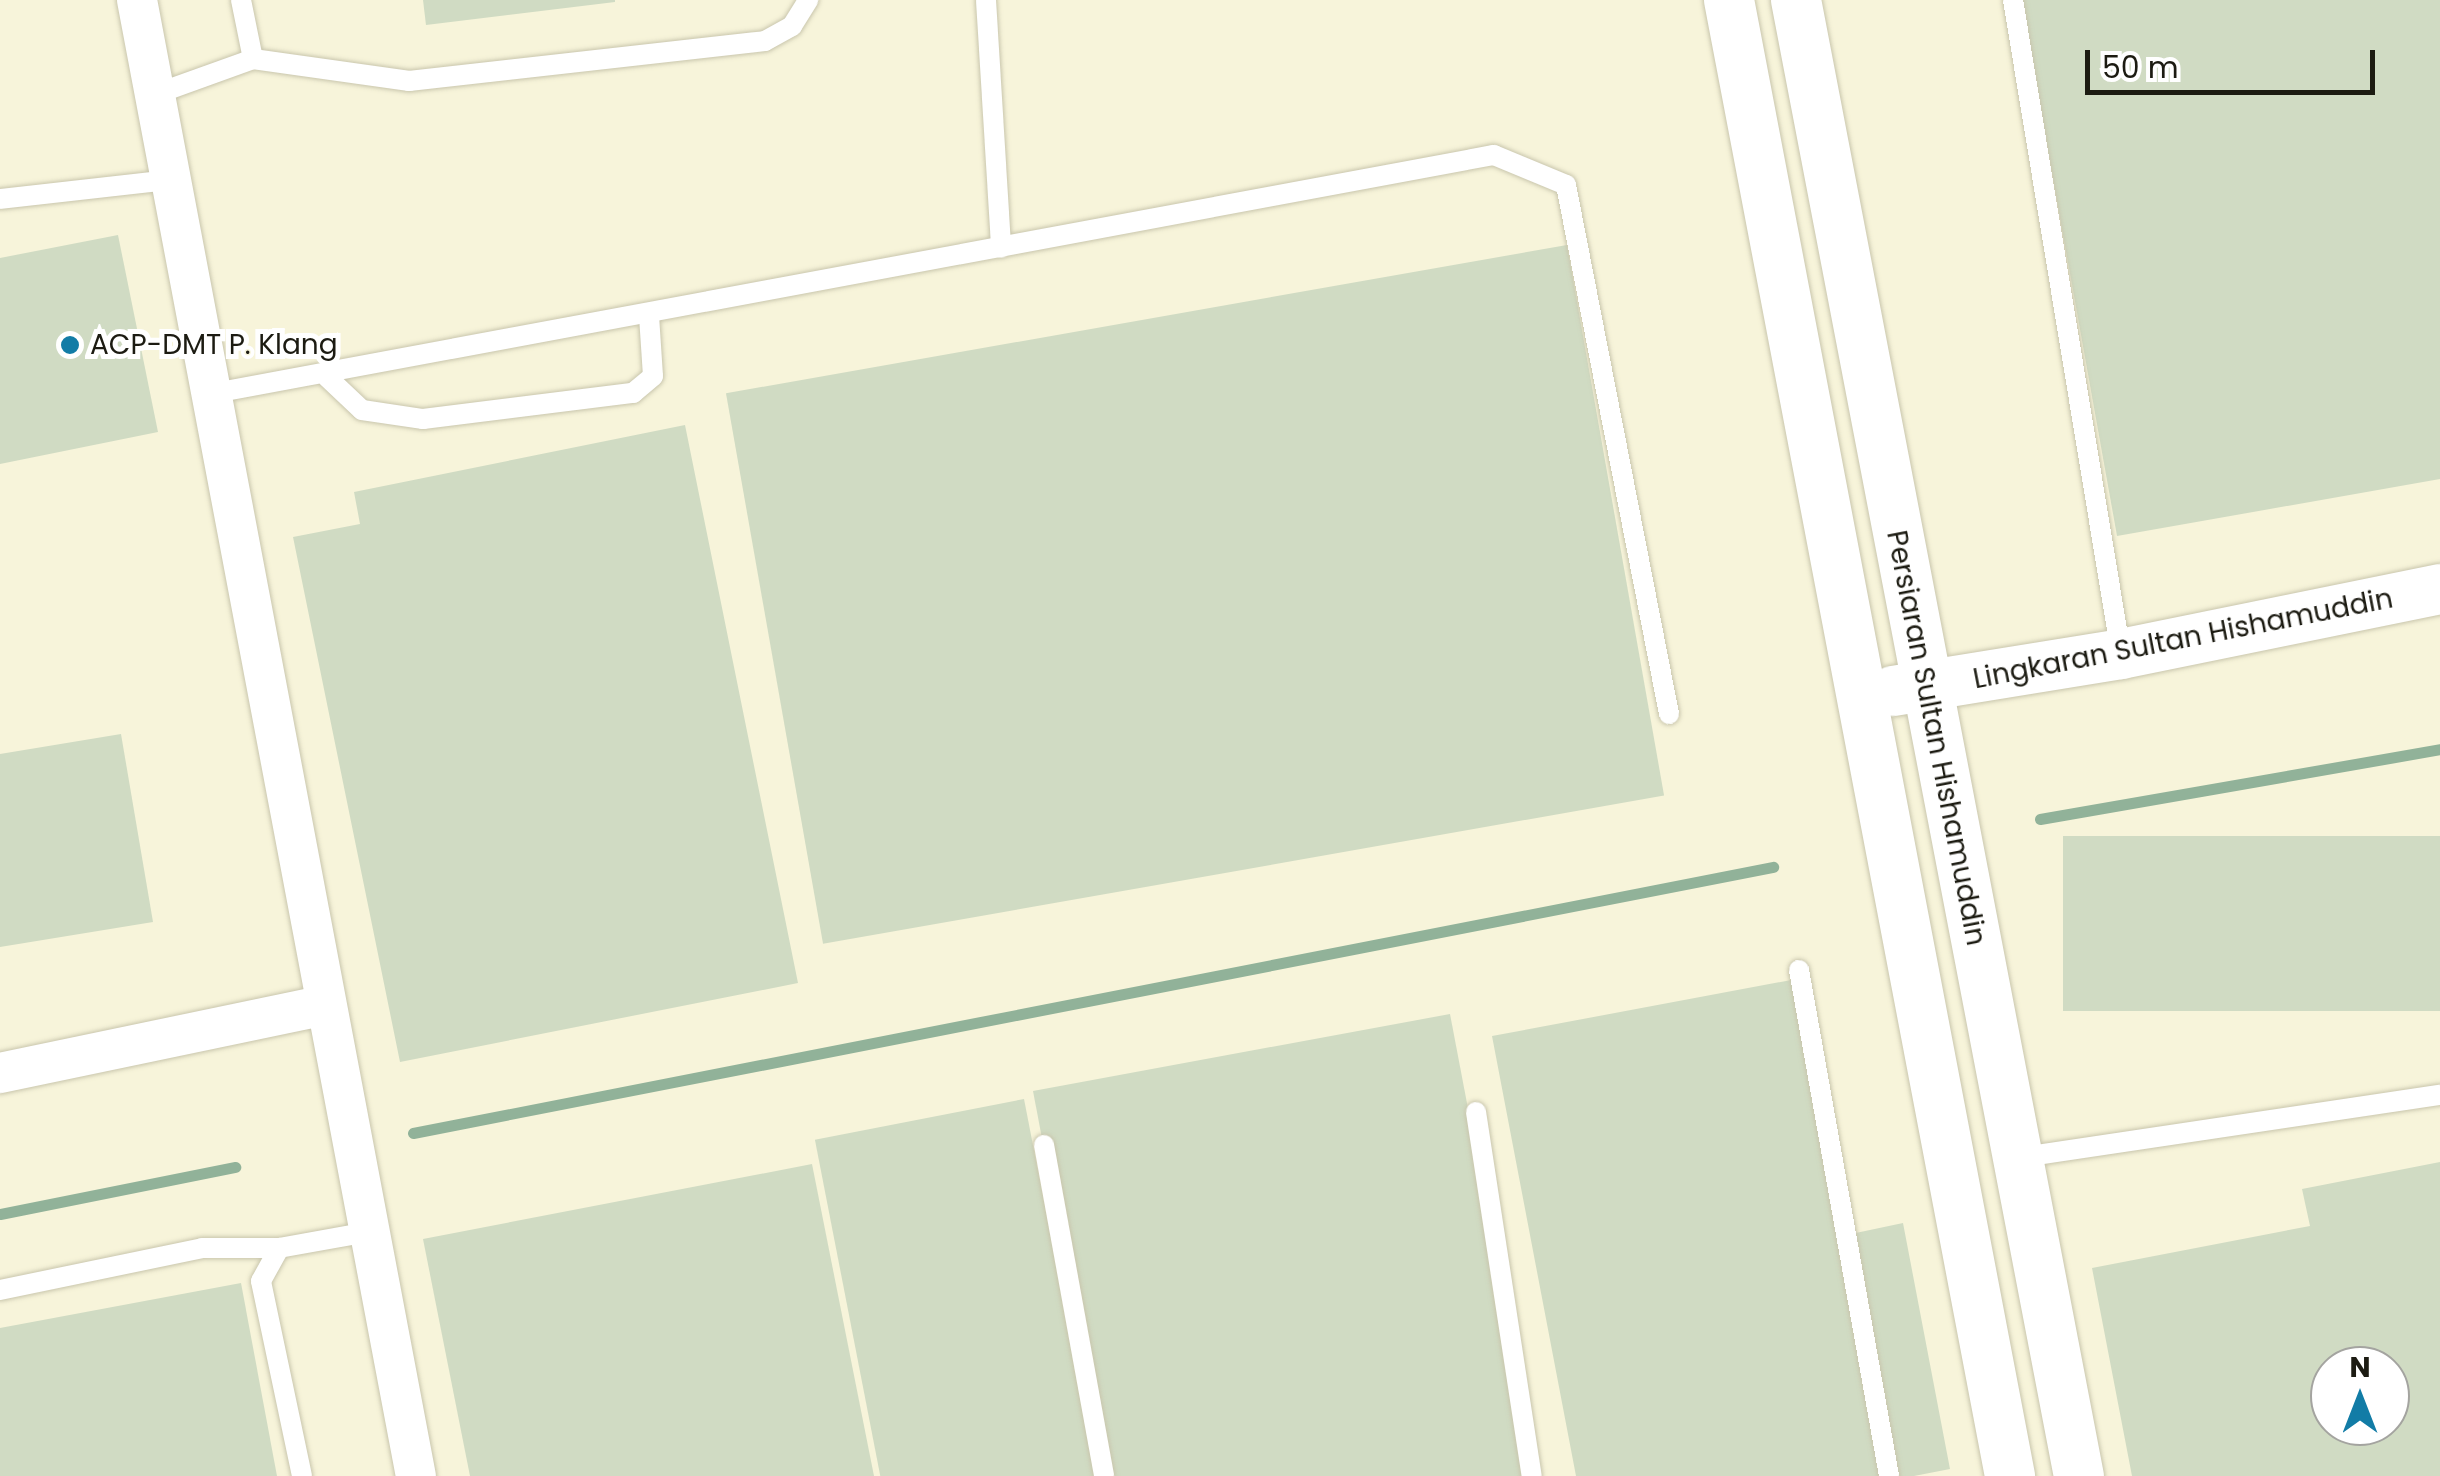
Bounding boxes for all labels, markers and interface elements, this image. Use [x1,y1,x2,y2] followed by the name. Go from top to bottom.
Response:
[2090,30,2380,92] scale bar
[2102,46,2179,89] text: 50 m
[90,328,338,362] place label: ACP-DMT P. Klang
[59,334,81,356] marker: ACP-DMT P. Klang
[1879,528,1993,948] street label: Persiaran Sultan Hishamuddin
[1970,582,2396,696] street label: Lingkaran Sultan Hishamuddin
[2310,1346,2410,1446] north arrow
[2349,1348,2371,1387] text: N

